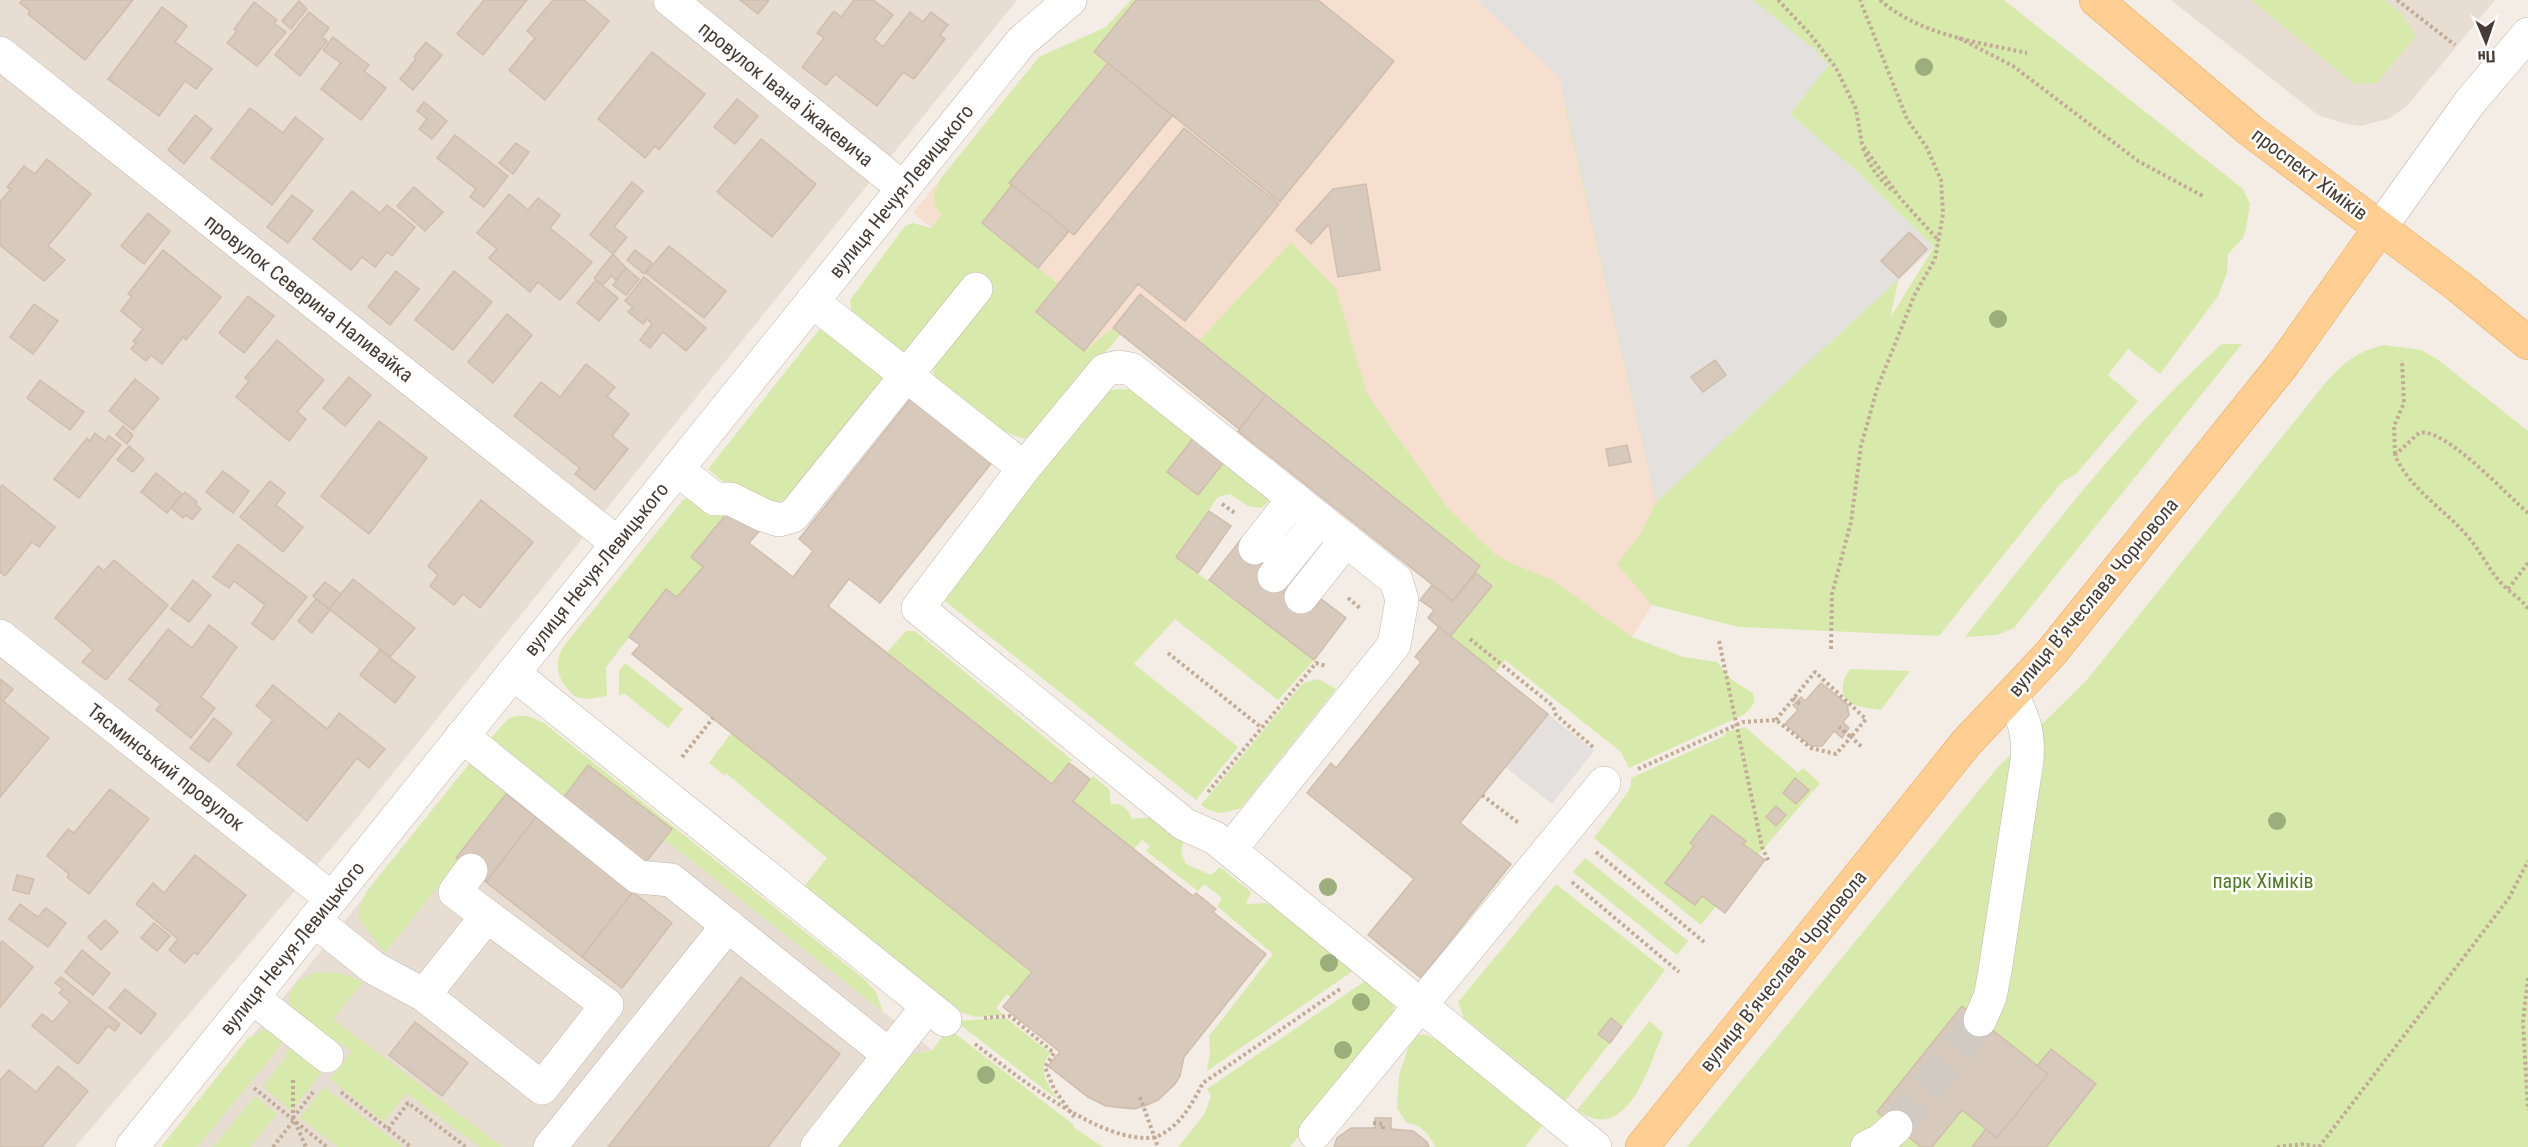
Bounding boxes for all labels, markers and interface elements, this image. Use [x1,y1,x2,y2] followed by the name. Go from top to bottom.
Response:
[2456,12,2516,72] north arrow
[694,16,878,172] street label: провулок Івана Їжакевича
[2477,47,2496,66] text: Пн
[824,99,978,283] street label: вулиця Нечуя-Левицького
[2247,123,2373,225] street label: проспект Хіміків
[200,209,418,387] street label: провулок Северина Наливайка
[519,477,673,661] street label: вулиця Нечуя-Левицького
[2003,493,2183,701] street label: вулиця Вʼячеслава Чорновола
[83,698,250,836] street label: Тясминський провулок
[215,856,369,1040] street label: вулиця Нечуя-Левицького
[1694,866,1872,1076] street label: вулиця Вʼячеслава Чорновола
[2212,869,2314,893] park label: парк Хіміків

